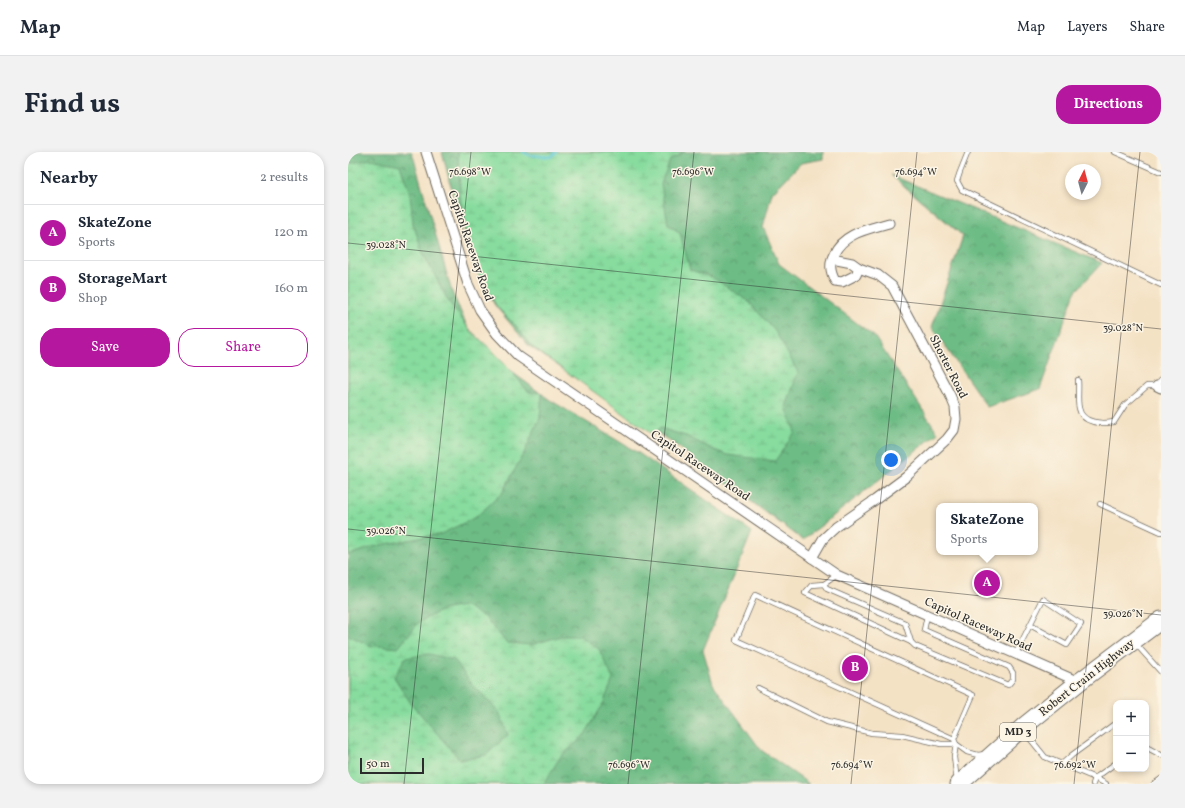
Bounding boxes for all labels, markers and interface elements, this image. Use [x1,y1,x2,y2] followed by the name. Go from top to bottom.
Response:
[20,15,61,41] text: Map
[1017,18,1045,37] text: Map
[1067,18,1107,37] text: Layers
[1129,18,1165,37] text: Share
[24,85,120,124] text: Find us
[1056,85,1161,124] button: Directions
[1065,164,1101,200] north arrow
[449,165,491,179] text: 76.698°W
[672,165,714,179] text: 76.696°W
[895,165,937,179] text: 76.694°W
[40,167,98,190] text: Nearby
[260,169,308,187] text: 2 results
[444,188,497,304] street label: Capitol Raceway Road
[78,213,152,234] text: SkateZone
[48,224,58,242] text: A
[274,224,308,242] text: 120 m
[78,234,115,252] text: Sports
[366,238,407,252] text: 39.028°N
[78,269,167,290] text: StorageMart
[49,280,57,298] text: B
[274,280,308,298] text: 160 m
[78,290,107,308] text: Shop
[1103,321,1144,335] text: 39.028°N
[40,328,170,367] button: Save
[178,328,308,367] button: Share
[925,332,971,402] street label: Shorter Road
[647,427,753,505] street label: Capitol Raceway Road
[881,450,901,470] your location
[936,503,1038,555] popup
[950,510,1024,531] text: SkateZone
[366,524,407,538] text: 39.026°N
[950,531,987,549] text: Sports
[974,568,1000,598] pin: A
[922,594,1035,656] street label: Capitol Raceway Road
[1103,607,1144,621] text: 39.026°N
[1036,635,1138,720] street label: Robert Crain Highway
[842,653,868,683] pin: B
[1113,700,1149,772] map controls
[1113,700,1149,736] button: +
[1000,723,1036,741] road number: MD 3
[1113,736,1149,772] button: −
[360,756,424,775] scale bar
[366,757,390,772] text: 50 m
[608,758,650,772] text: 76.696°W
[831,758,873,772] text: 76.694°W
[1054,758,1096,772] text: 76.692°W

